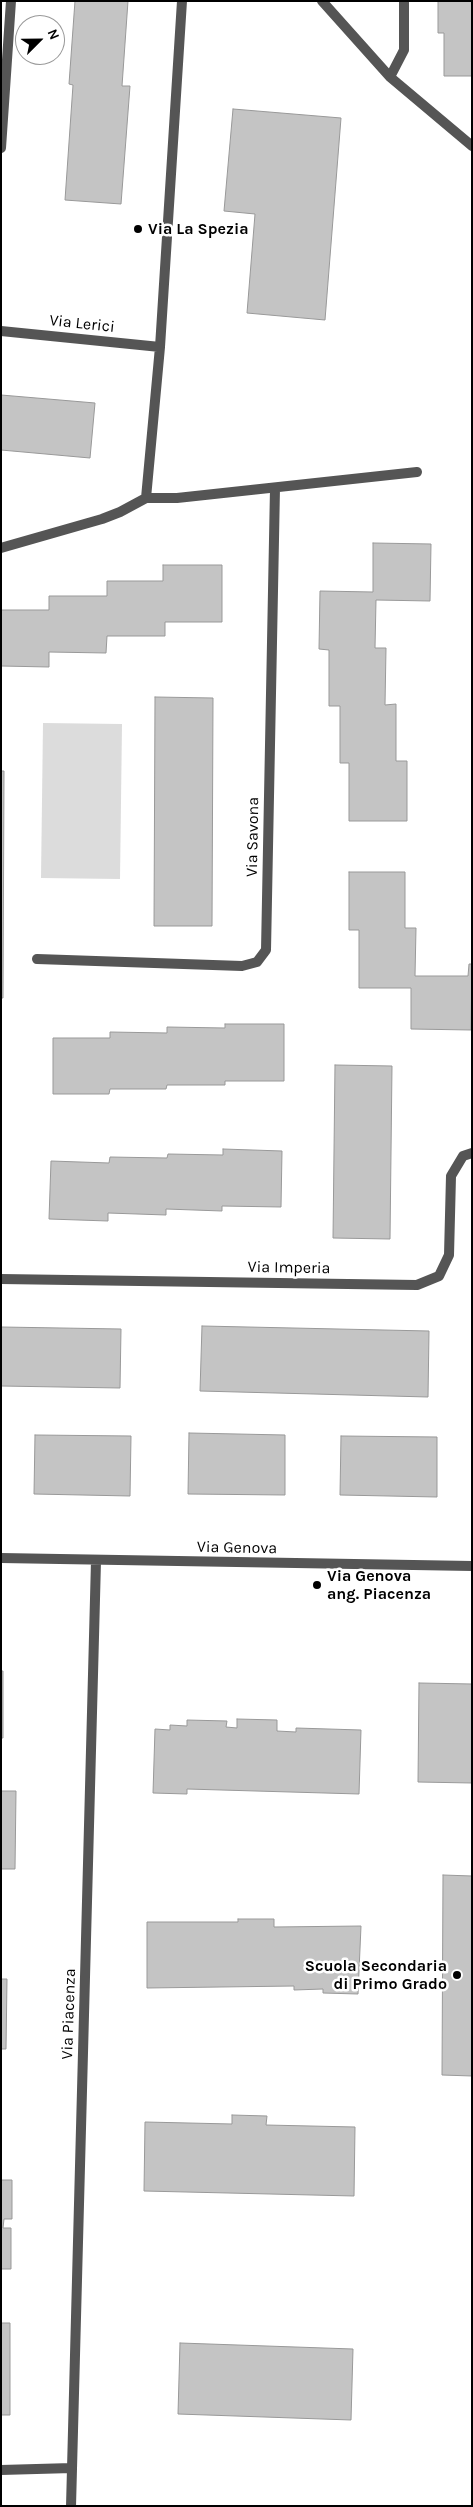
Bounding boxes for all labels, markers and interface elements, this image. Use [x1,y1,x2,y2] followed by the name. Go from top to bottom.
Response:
[15,15,65,65] north arrow
[44,26,63,42] text: N
[148,219,249,239] place label: Via La Spezia
[132,223,144,235] marker: Via La Spezia
[48,311,116,337] street label: Via Lerici
[243,797,263,877] street label: Via Savona
[247,1258,331,1278] street label: Via Imperia
[197,1538,277,1558] street label: Via Genova
[327,1566,431,1604] place label: Via Genova ang. Piacenza
[311,1579,323,1591] marker: Via Genova ang. Piacenza
[305,1956,447,1994] place label: Scuola Secondaria di Primo Grado
[58,1968,80,2060] street label: Via Piacenza
[451,1969,463,1981] marker: Scuola Secondaria di Primo Grado

